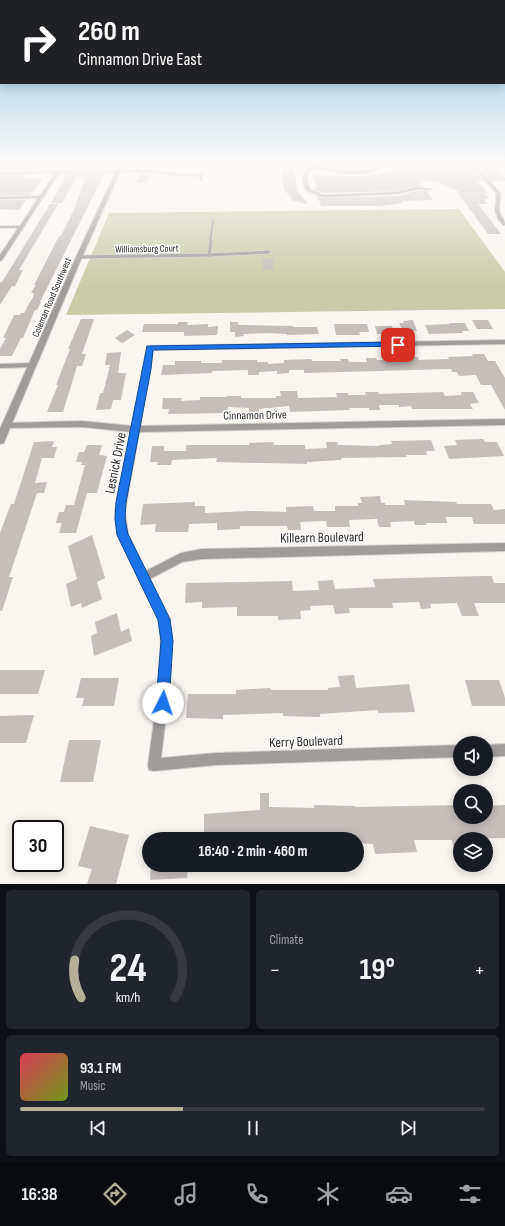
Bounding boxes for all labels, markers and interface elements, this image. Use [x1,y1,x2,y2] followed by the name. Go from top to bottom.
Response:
[78,15,140,48] text: 260 m
[12,16,64,68] icon: right
[78,49,202,70] text: Cinnamon Drive East
[115,242,179,256] street label: Williamsburg Court
[30,256,74,339] street label: Coleman Road Southwest
[381,328,415,362] pin
[387,334,409,356] icon: arrive
[223,407,287,424] street label: Cinnamon Drive
[101,431,130,495] street label: Lesnick Drive
[280,528,364,547] street label: Killearn Boulevard
[142,682,184,724] position arrow
[269,732,343,751] street label: Kerry Boulevard
[453,736,493,872] map controls
[453,736,493,776] button: sound
[453,784,493,824] button: search
[12,820,64,872] speed limit sign: 30
[453,832,493,872] button: layers
[199,842,307,861] text: 16:40 · 2 min · 460 m
[270,932,303,948] text: Climate
[109,943,146,992] text: 24
[360,952,395,988] text: 19°
[270,957,280,984] text: −
[474,957,485,984] text: +
[115,988,140,1005] text: km/h
[80,1059,121,1078] text: 93.1 FM
[80,1078,105,1094] text: Music
[87,1117,109,1139] icon: previous
[242,1117,264,1139] icon: pause
[397,1117,419,1139] icon: next
[101,1180,129,1208] icon: directions
[172,1180,200,1208] icon: music
[243,1180,271,1208] icon: phone
[314,1180,342,1208] icon: climate
[385,1180,413,1208] icon: car
[456,1180,484,1208] icon: filters
[21,1184,58,1205] text: 16:38

